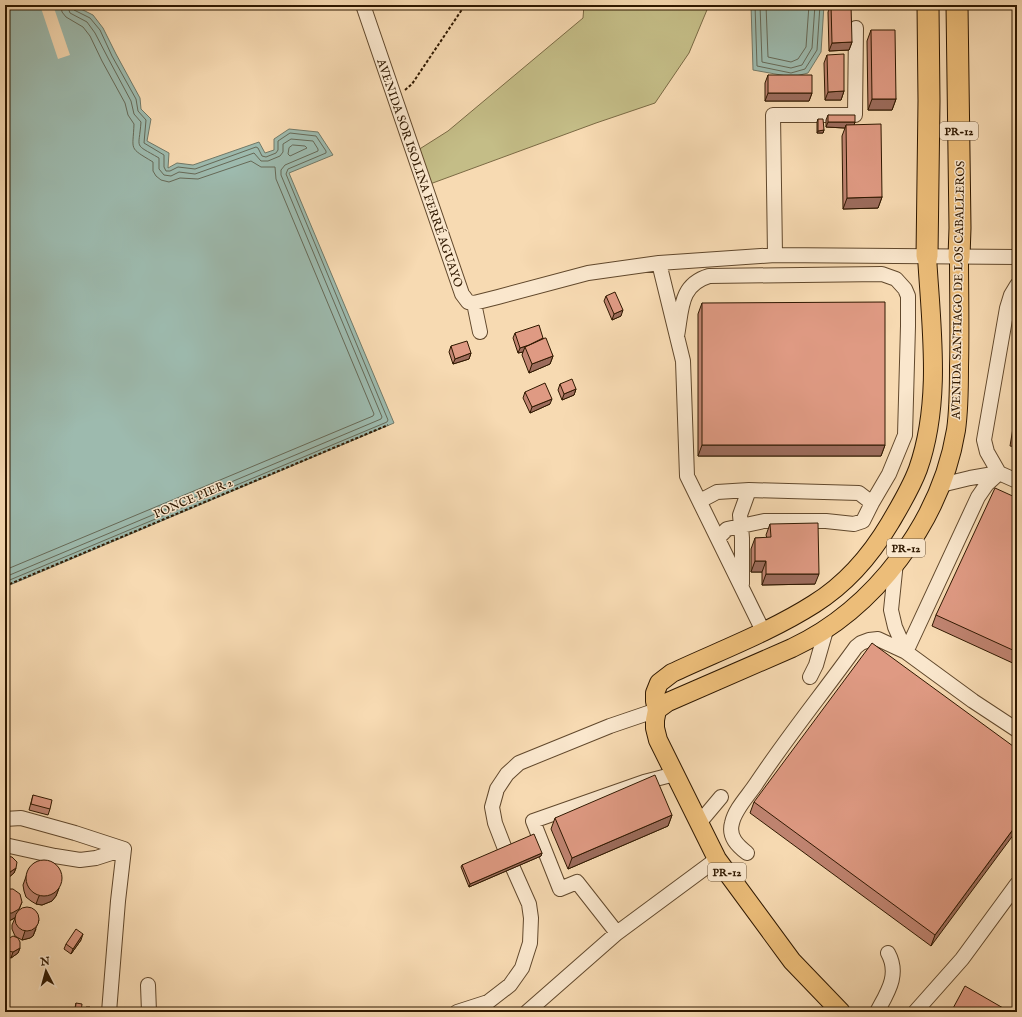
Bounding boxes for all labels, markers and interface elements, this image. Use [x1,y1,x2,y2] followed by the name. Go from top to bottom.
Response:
[373,56,467,289] street label: AVENIDA SOR ISOLINA FERRÉ AGUAYO
[940,122,978,140] road number: PR-12
[949,161,968,420] street label: AVENIDA SANTIAGO DE LOS CABALLEROS
[152,475,235,522] street label: PONCE PIER 2
[887,539,925,557] road number: PR-12
[708,863,746,881] road number: PR-12
[26,951,66,991] north arrow
[39,955,51,970] text: N

